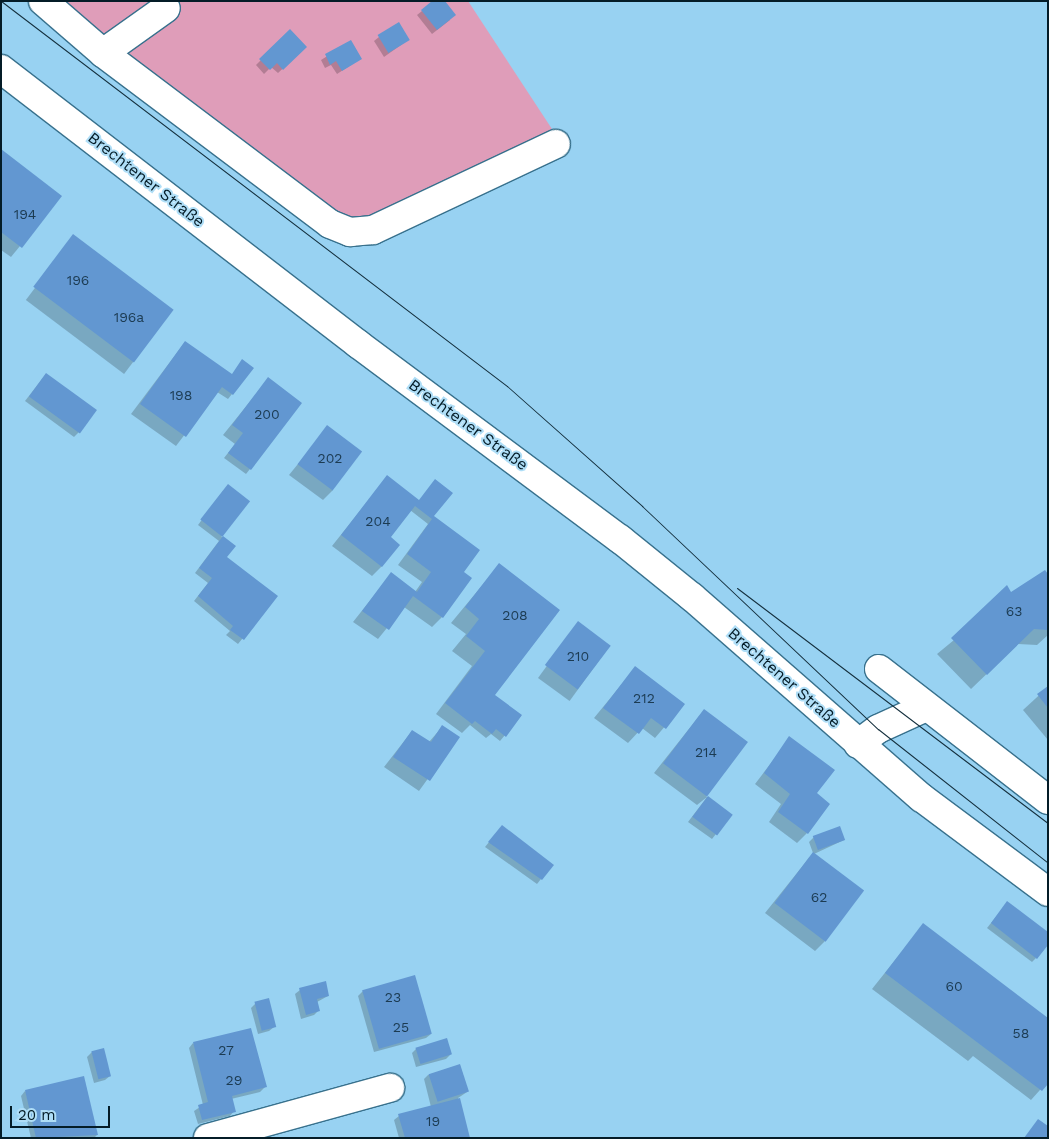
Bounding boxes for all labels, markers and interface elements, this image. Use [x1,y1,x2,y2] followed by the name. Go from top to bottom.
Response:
[84,128,208,232] street label: Brechtener Straße
[14,206,36,222] house number: 194
[67,272,89,288] house number: 196
[114,309,144,325] house number: 196a
[404,375,532,475] street label: Brechtener Straße
[170,387,192,403] house number: 198
[254,406,280,422] house number: 200
[317,450,343,466] house number: 202
[365,513,391,529] house number: 204
[1006,603,1022,619] house number: 63
[502,607,528,623] house number: 208
[724,624,844,732] street label: Brechtener Straße
[567,648,589,664] house number: 210
[633,690,655,706] house number: 212
[695,744,717,760] house number: 214
[811,889,827,905] house number: 62
[945,978,963,994] house number: 60
[385,989,401,1005] house number: 23
[393,1019,409,1035] house number: 25
[1013,1025,1029,1041] house number: 58
[218,1042,234,1058] house number: 27
[226,1072,242,1088] house number: 29
[12,1096,112,1128] scale bar
[18,1106,56,1124] text: 20 m
[426,1113,440,1129] house number: 19

